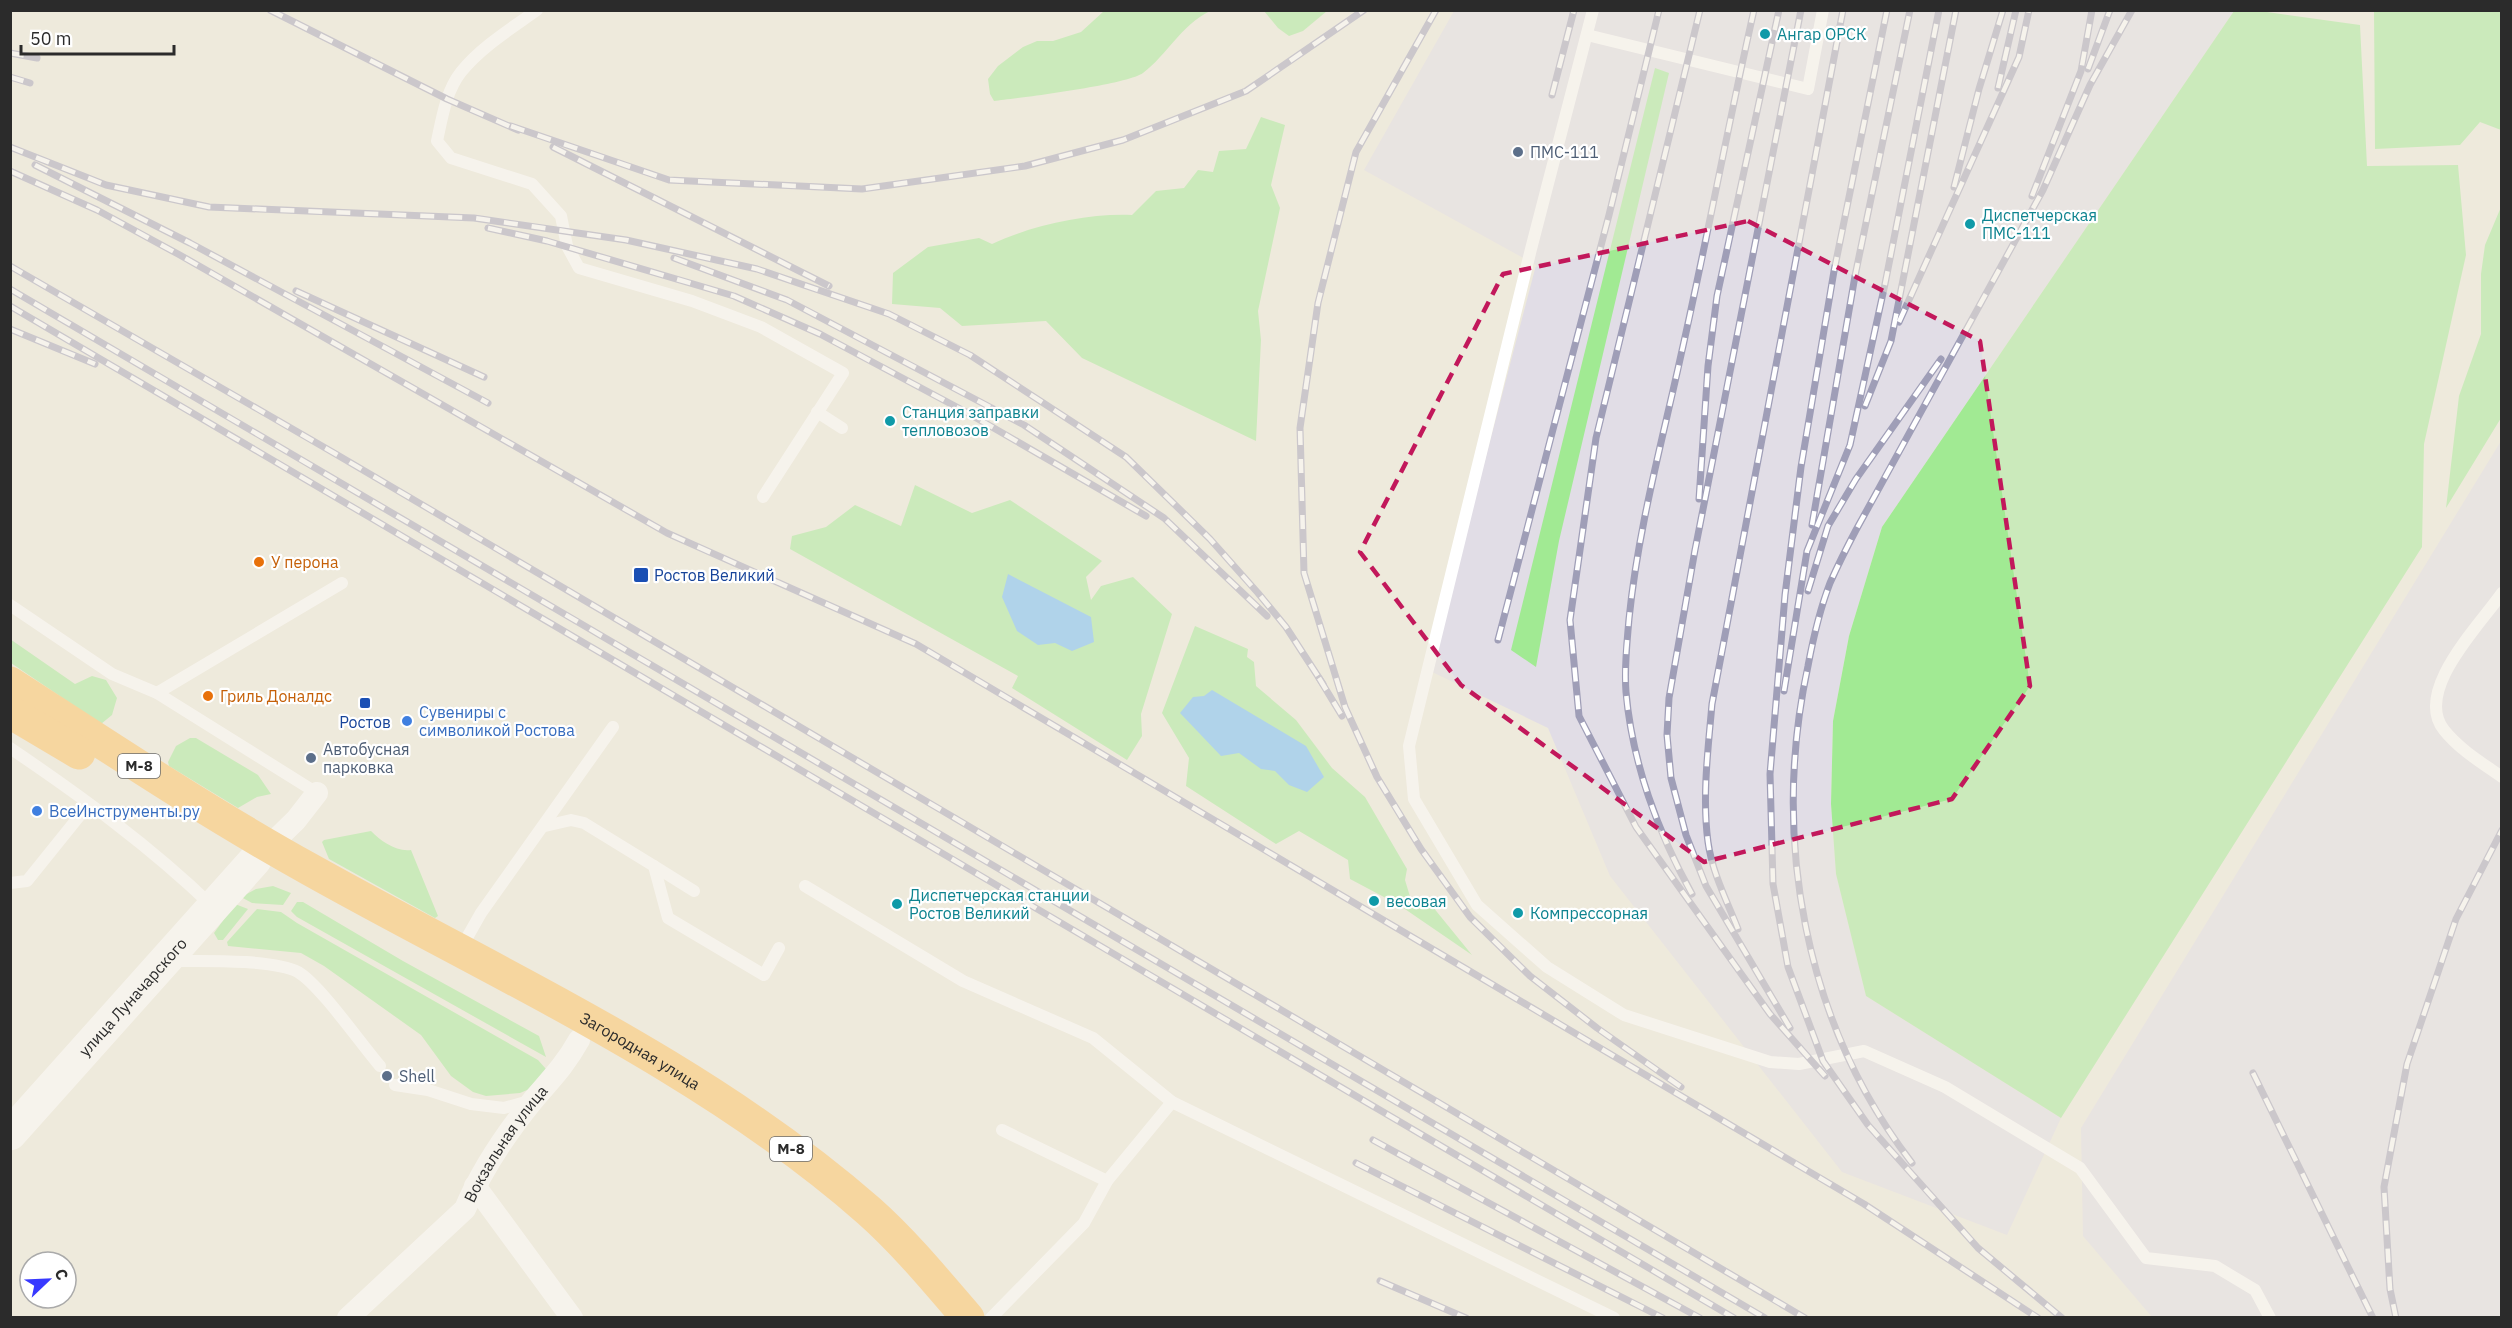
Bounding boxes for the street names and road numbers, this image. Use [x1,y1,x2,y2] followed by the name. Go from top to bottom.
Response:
[118,754,160,778] road number: М-8
[74,933,191,1060] street label: улица Луначарского
[577,1007,704,1094] street label: Загородная улица
[459,1080,552,1205] street label: Вокзальная улица
[770,1137,812,1161] road number: М-8

